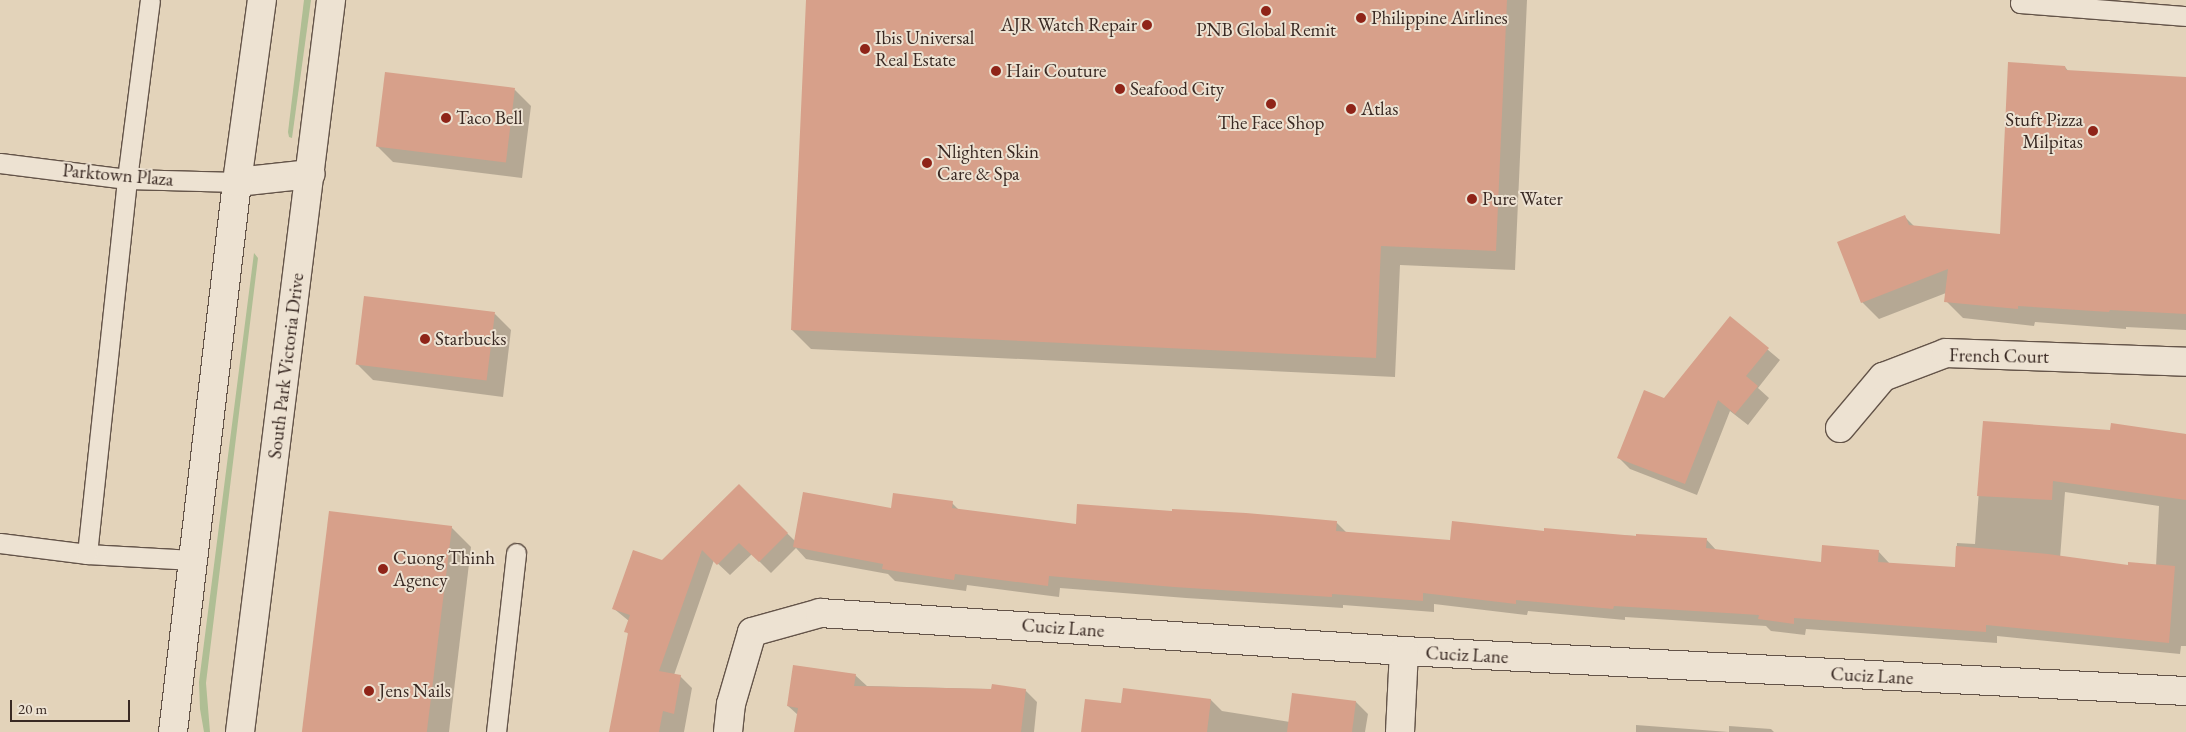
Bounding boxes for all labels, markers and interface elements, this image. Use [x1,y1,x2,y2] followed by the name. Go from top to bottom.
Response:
[1260,5,1272,17] marker: PNB Global Remit
[1371,7,1508,29] place label: Philippine Airlines
[1355,12,1367,24] marker: Philippine Airlines
[1001,14,1137,36] place label: AJR Watch Repair
[1141,19,1153,31] marker: AJR Watch Repair
[1196,19,1336,41] place label: PNB Global Remit
[875,27,974,71] place label: Ibis Universal Real Estate
[859,43,871,55] marker: Ibis Universal Real Estate
[1006,60,1106,82] place label: Hair Couture
[990,65,1002,77] marker: Hair Couture
[1130,78,1224,100] place label: Seafood City
[1114,83,1126,95] marker: Seafood City
[1265,98,1277,110] marker: The Face Shop
[1361,98,1398,120] place label: Atlas
[1345,103,1357,115] marker: Atlas
[456,107,523,129] place label: Taco Bell
[2005,109,2083,153] place label: Stuft Pizza Milpitas
[440,112,452,124] marker: Taco Bell
[1218,112,1324,134] place label: The Face Shop
[2087,125,2099,137] marker: Stuft Pizza Milpitas
[937,141,1039,185] place label: Nlighten Skin Care & Spa
[921,157,933,169] marker: Nlighten Skin Care & Spa
[62,159,174,191] street label: Parktown Plaza
[1482,188,1563,210] place label: Pure Water
[1466,193,1478,205] marker: Pure Water
[263,272,309,460] street label: South Park Victoria Drive
[435,328,506,350] place label: Starbucks
[419,333,431,345] marker: Starbucks
[1949,344,2049,368] street label: French Court
[393,547,495,591] place label: Cuong Thinh Agency
[377,563,389,575] marker: Cuong Thinh Agency
[1021,614,1105,642] street label: Cuciz Lane
[1425,641,1509,669] street label: Cuciz Lane
[1830,662,1914,690] street label: Cuciz Lane
[379,680,451,702] place label: Jens Nails
[363,685,375,697] marker: Jens Nails
[12,690,132,722] scale bar
[18,699,47,718] text: 20 m

